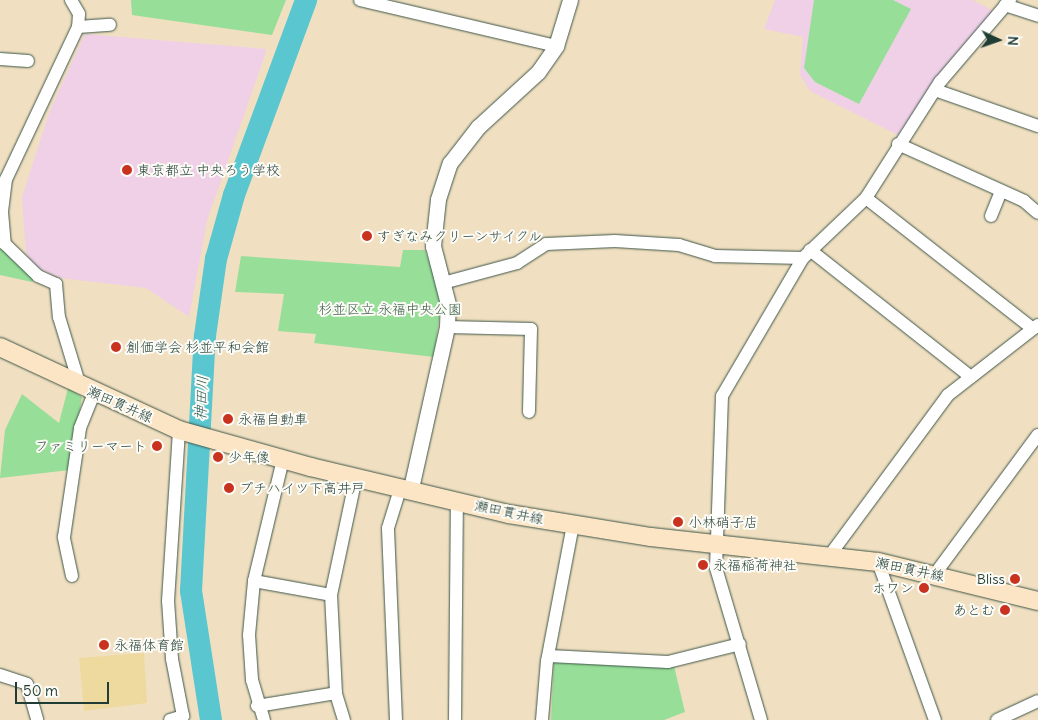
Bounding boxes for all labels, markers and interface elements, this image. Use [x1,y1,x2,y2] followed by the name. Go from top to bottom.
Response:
[973,15,1023,65] north arrow
[1004,35,1022,46] text: N
[137,162,280,178] place label: 東京都立 中央ろう学校
[121,164,133,176] marker: 東京都立 中央ろう学校
[377,228,545,244] place label: すぎなみクリーンサイクル
[361,230,373,242] marker: すぎなみクリーンサイクル
[318,301,462,317] park label: 杉並区立 永福中央公園
[126,339,269,355] place label: 創価学会 杉並平和会館
[110,341,122,353] marker: 創価学会 杉並平和会館
[191,375,211,421] water label: 神田川
[85,382,155,426] street label: 瀬田貫井線
[238,411,308,427] place label: 永福自動車
[222,413,234,425] marker: 永福自動車
[35,438,147,454] place label: ファミリーマート
[151,440,163,452] marker: ファミリーマート
[228,449,270,465] place label: 少年像
[212,451,224,463] marker: 少年像
[239,480,365,496] place label: プチハイツ下高井戸
[223,482,235,494] marker: プチハイツ下高井戸
[473,497,545,527] street label: 瀬田貫井線
[688,514,758,530] place label: 小林硝子店
[672,516,684,528] marker: 小林硝子店
[874,554,946,584] street label: 瀬田貫井線
[713,557,797,573] place label: 永福稲荷神社
[697,559,709,571] marker: 永福稲荷神社
[977,571,1005,587] place label: Bliss
[1009,573,1021,585] marker: Bliss
[872,580,914,596] place label: ホワン
[918,582,930,594] marker: ホワン
[953,602,995,618] place label: あとむ
[999,604,1011,616] marker: あとむ
[114,637,184,653] place label: 永福体育館
[98,639,110,651] marker: 永福体育館
[18,672,111,704] scale bar
[23,681,58,700] text: 50 m

